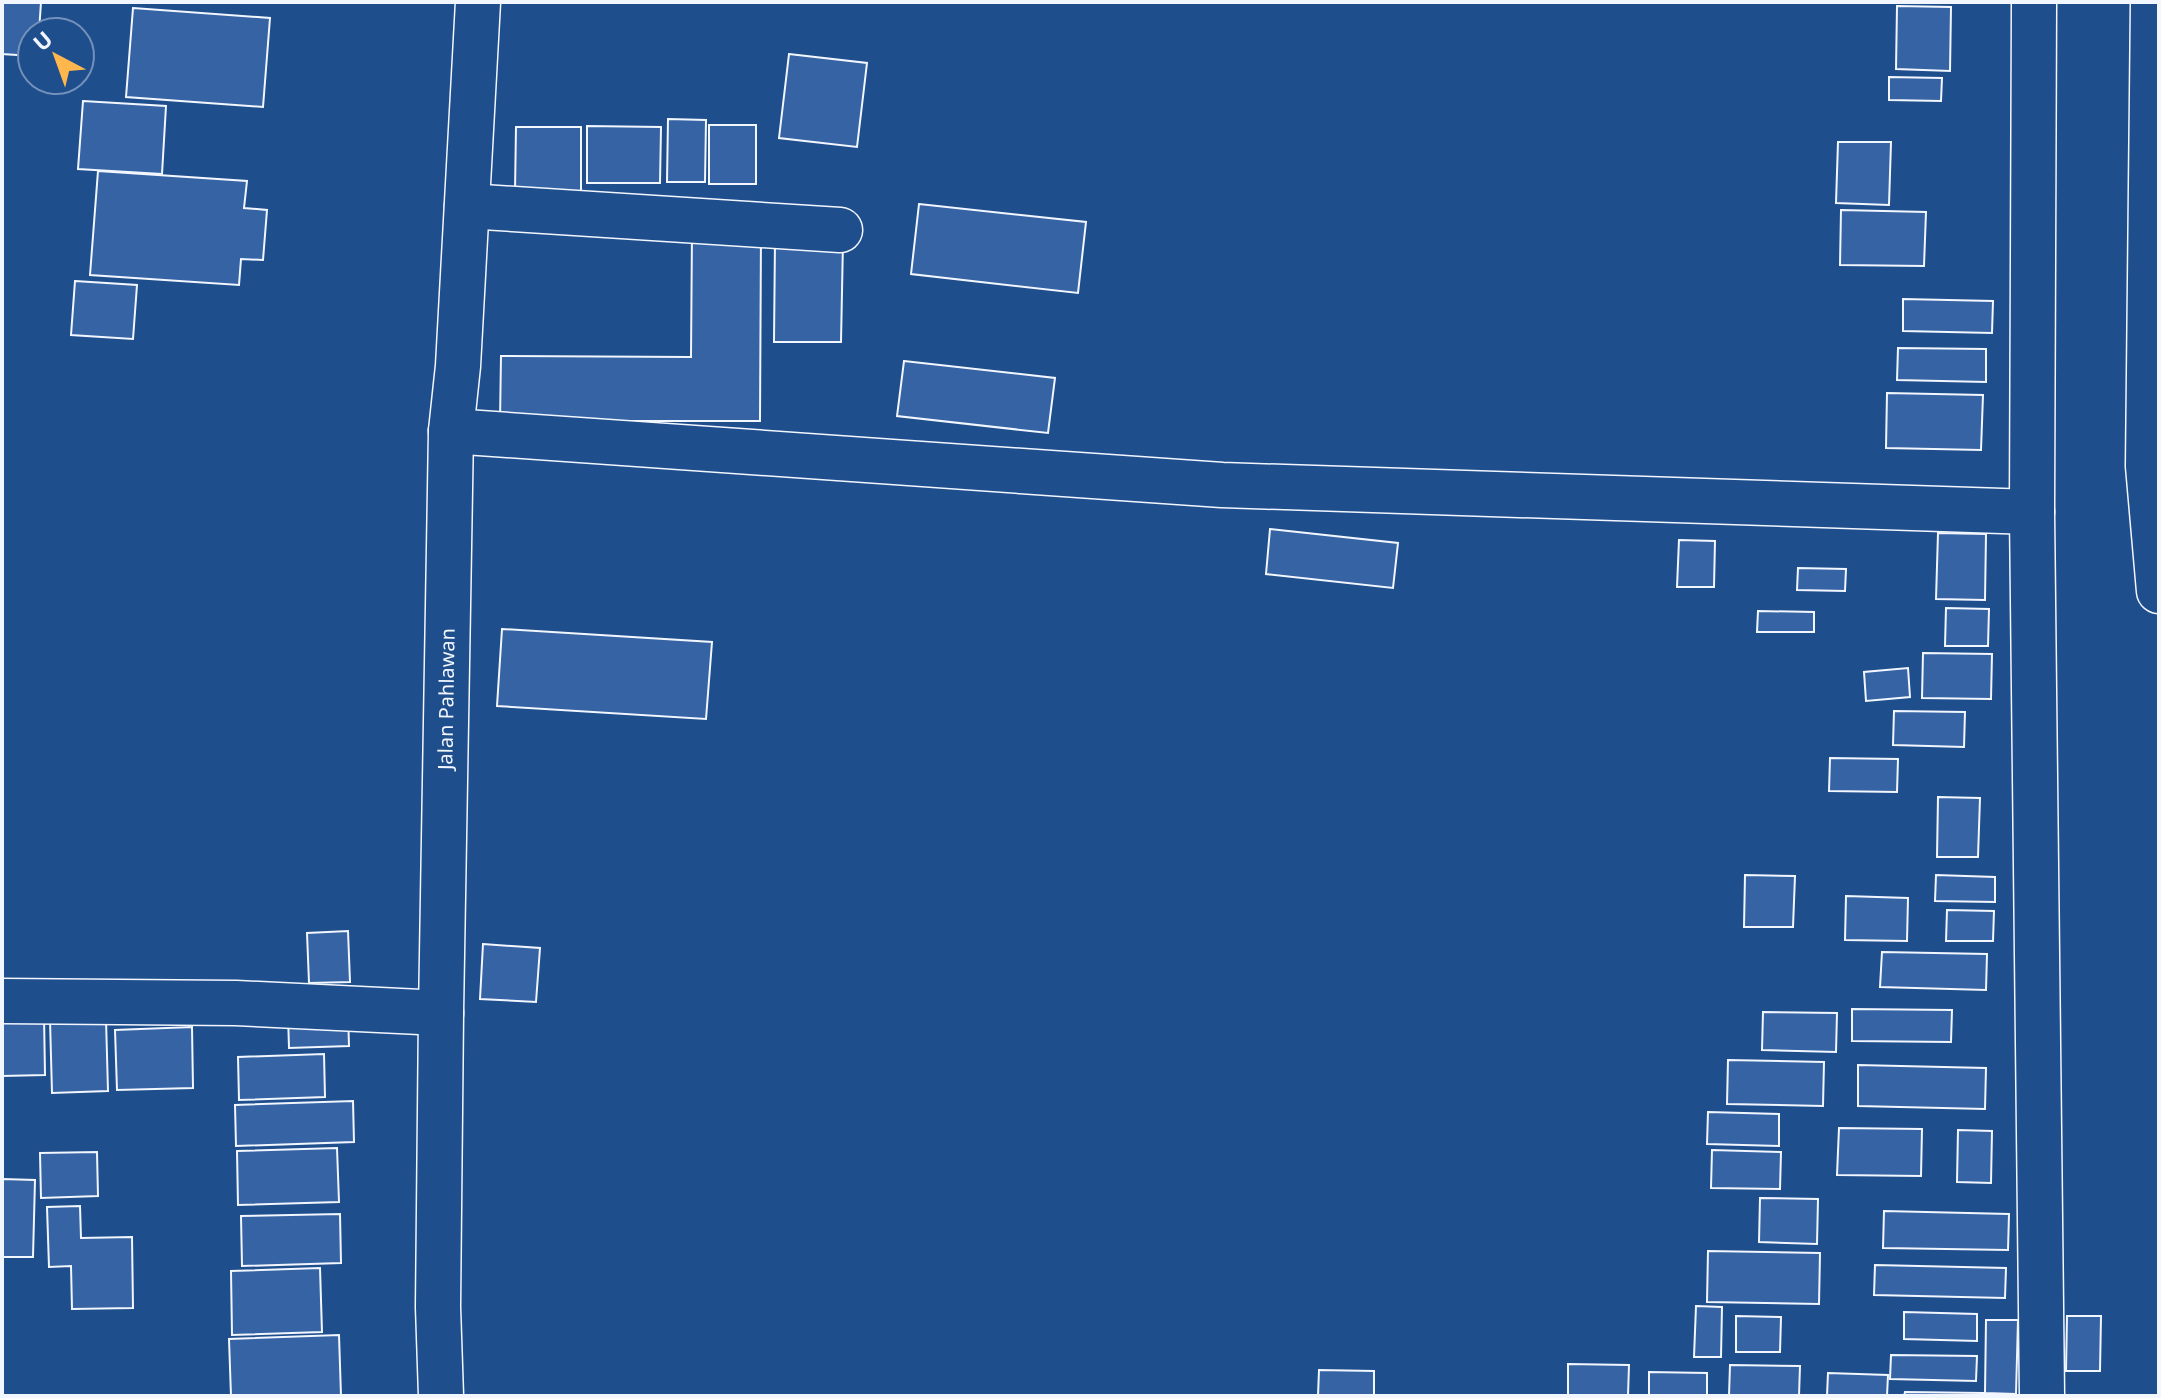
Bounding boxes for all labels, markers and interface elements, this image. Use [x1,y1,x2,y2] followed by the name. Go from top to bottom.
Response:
[16,16,96,96] north arrow
[26,23,58,57] text: U
[431,628,461,772] street label: Jalan Pahlawan

